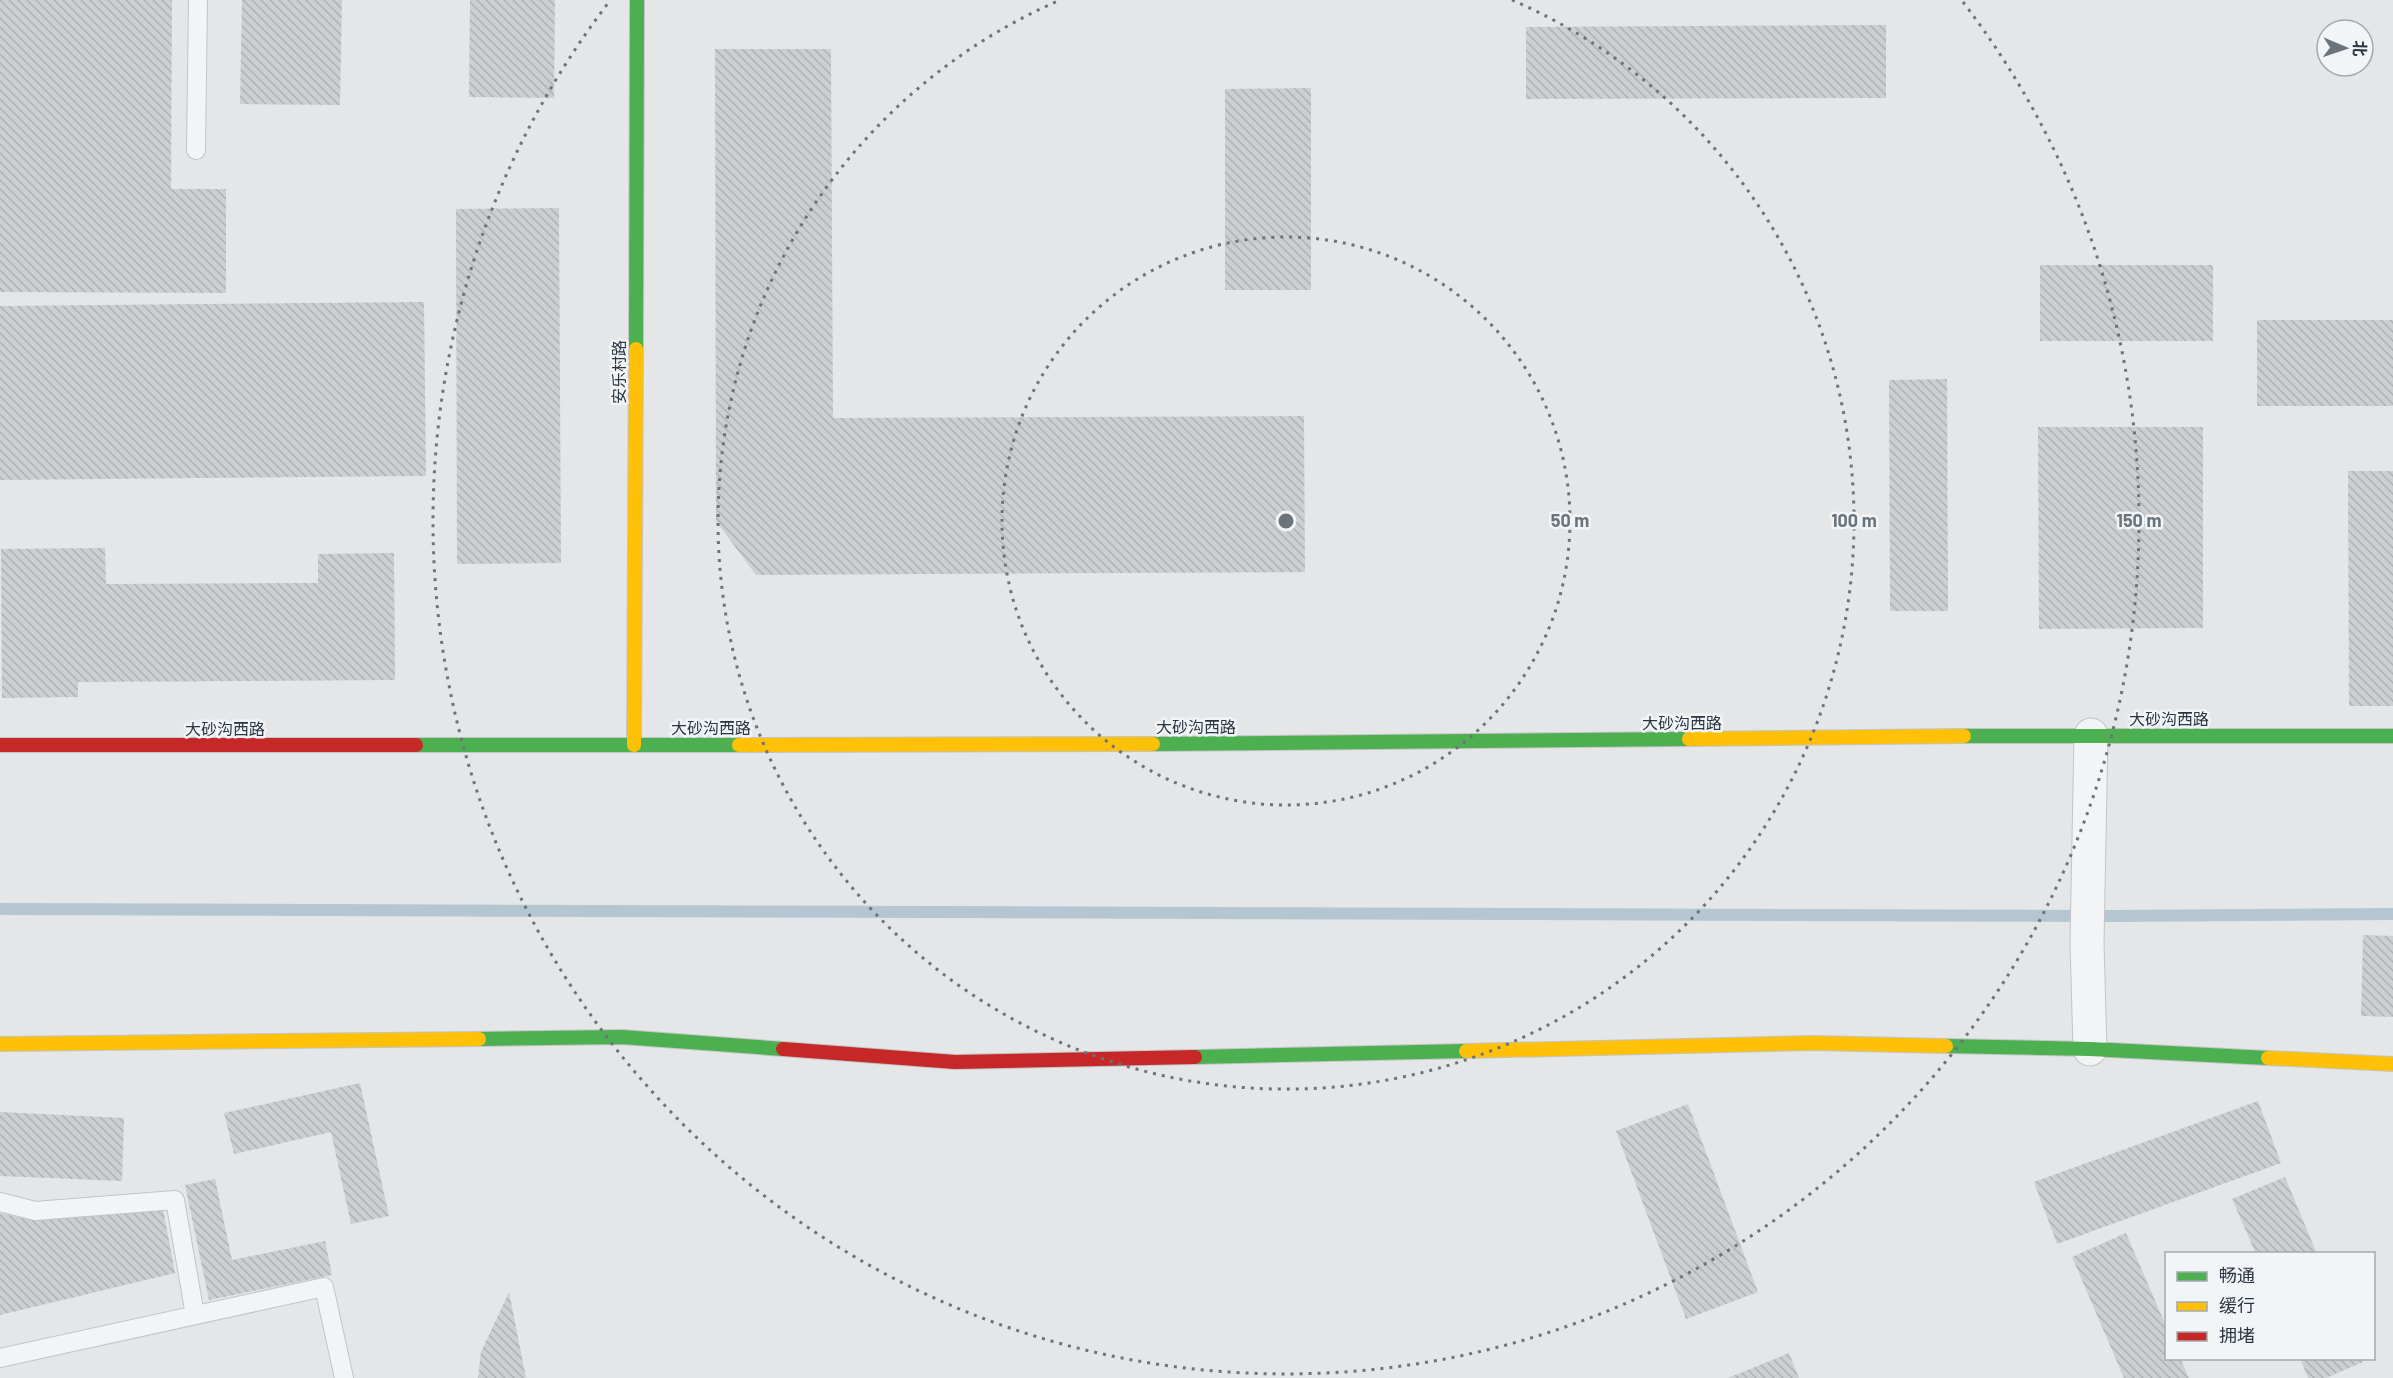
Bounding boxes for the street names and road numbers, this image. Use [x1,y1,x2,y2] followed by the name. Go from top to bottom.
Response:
[609,340,628,404] street label: 安乐村路
[2129,709,2209,728] street label: 大砂沟西路
[1642,713,1722,732] street label: 大砂沟西路
[1156,717,1236,736] street label: 大砂沟西路
[671,718,751,737] street label: 大砂沟西路
[185,719,265,738] street label: 大砂沟西路

